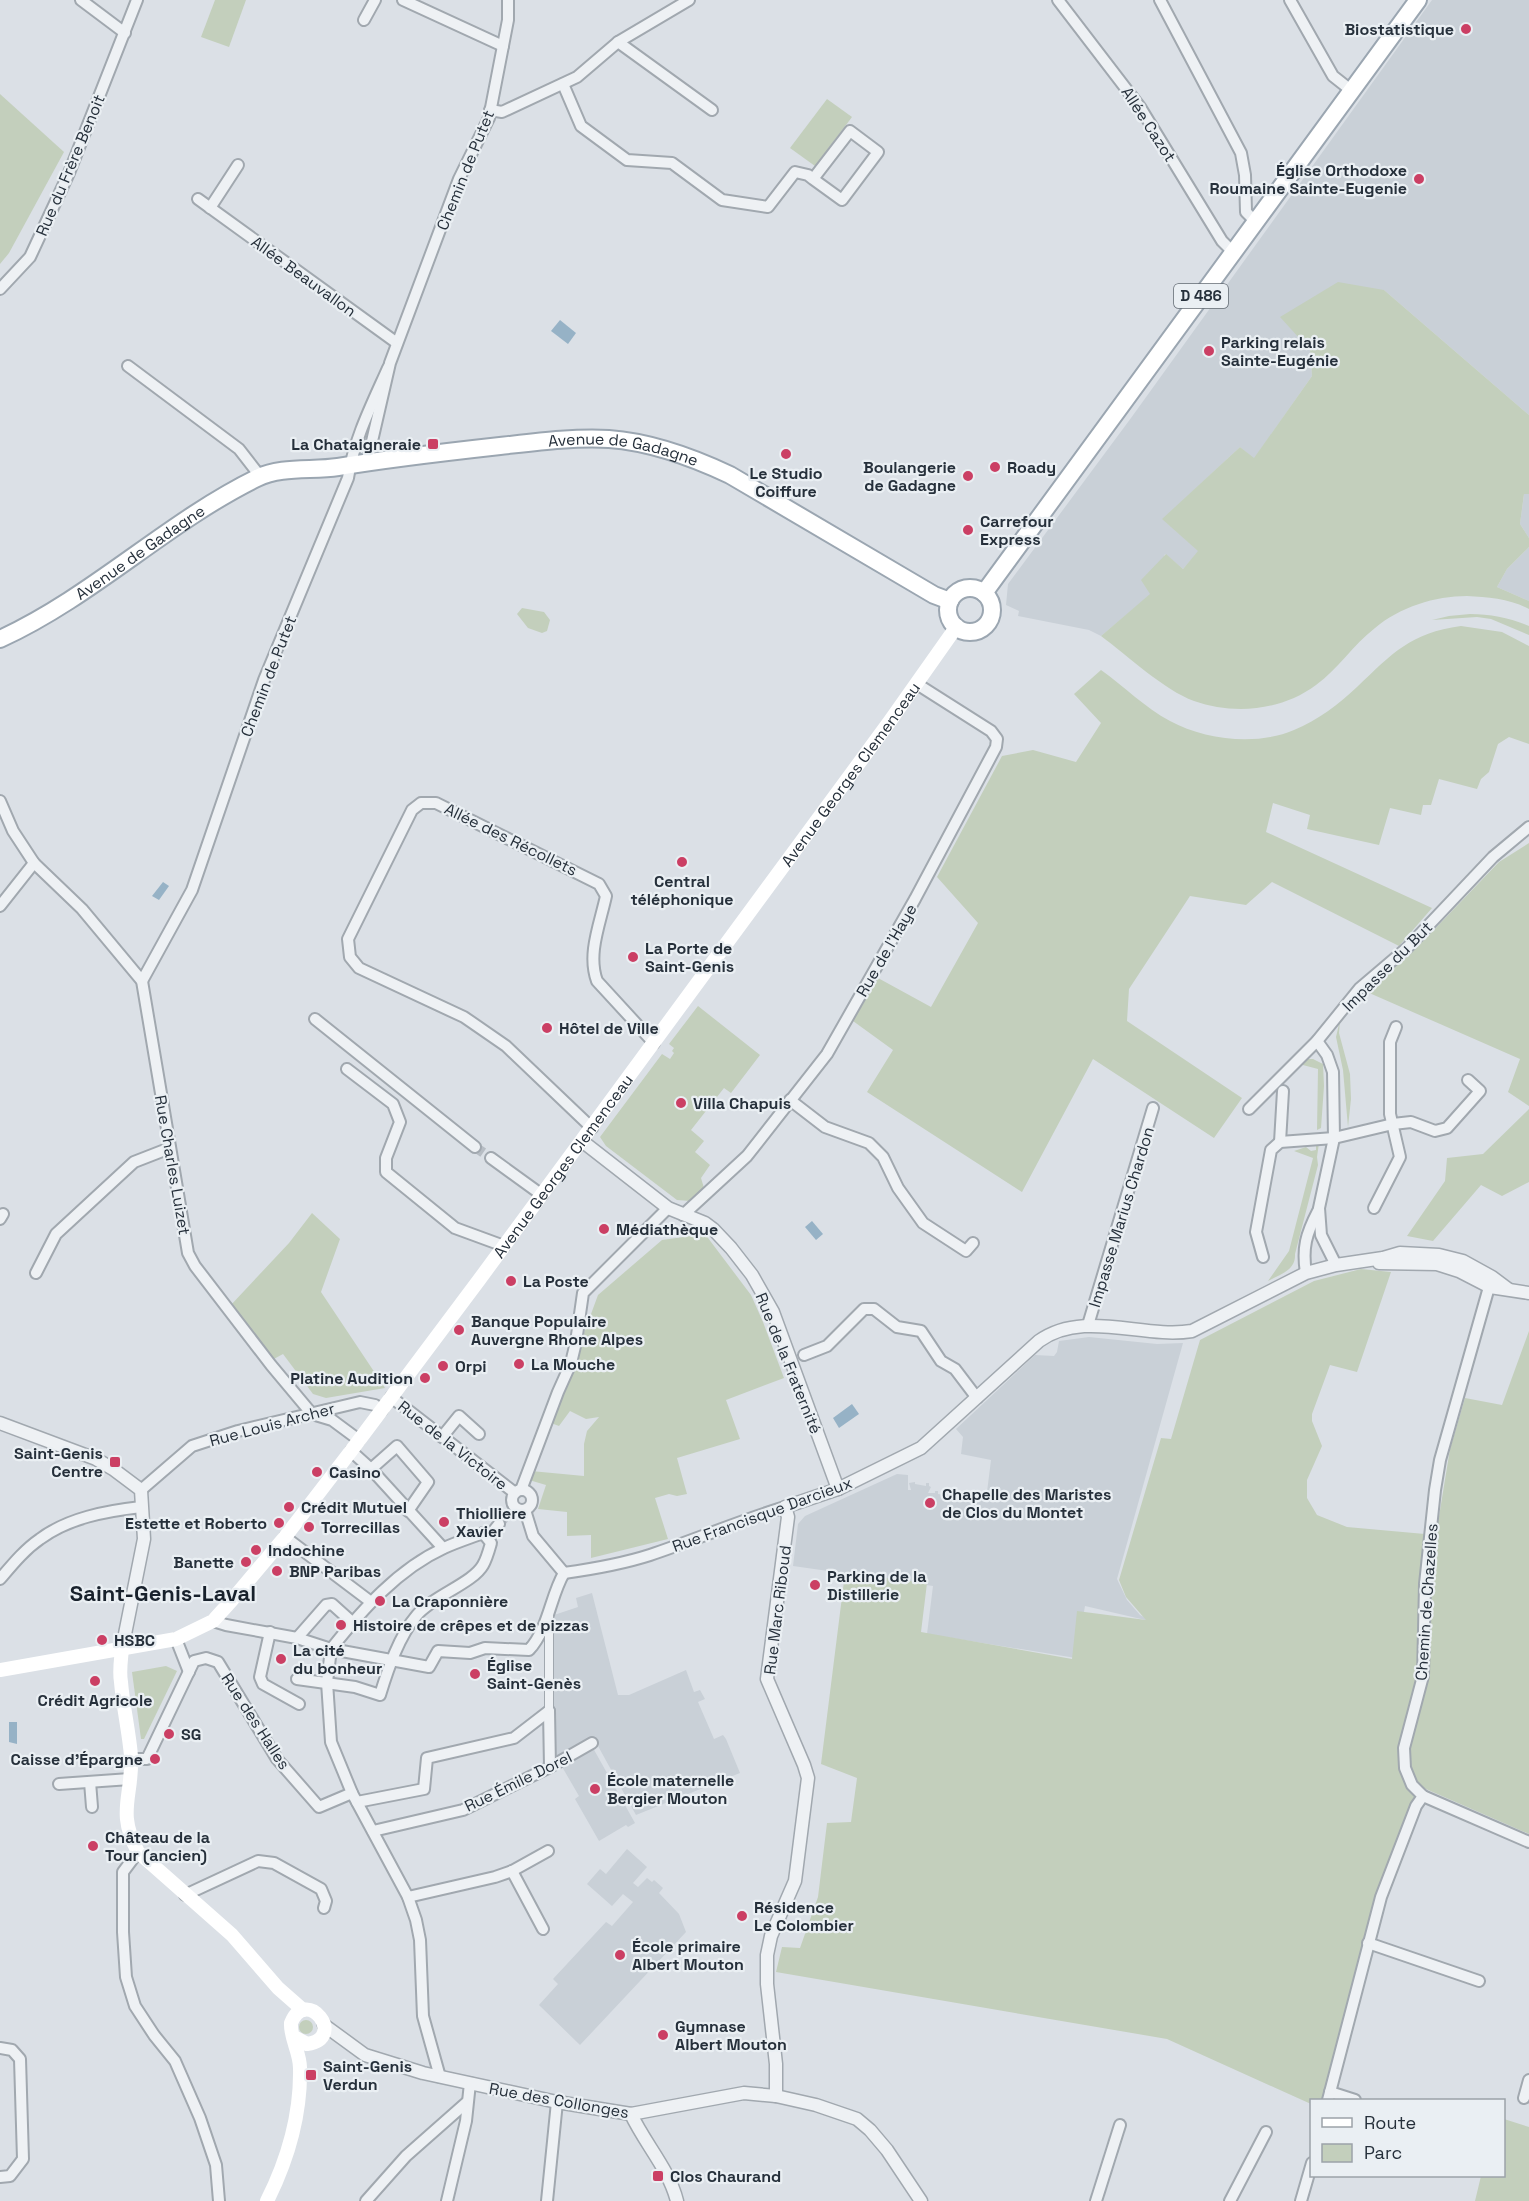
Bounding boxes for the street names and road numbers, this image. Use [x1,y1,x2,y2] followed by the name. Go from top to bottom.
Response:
[1117,83,1181,166] street label: Allée Cazot
[31,91,110,239] street label: Rue du Frère Benoit
[432,107,499,233] street label: Chemin de Putet
[247,231,360,322] street label: Allée Beauvallon
[1174,284,1228,308] road number: D 486
[547,429,701,471] street label: Avenue de Gadagne
[71,500,209,605] street label: Avenue de Gadagne
[236,613,301,740] street label: Chemin de Putet
[777,678,925,871] street label: Avenue Georges Clemenceau
[441,798,581,881] street label: Allée des Récollets
[851,900,922,1001] street label: Rue de l'Haye
[1338,917,1437,1016] street label: Impasse du But
[489,1070,638,1262] street label: Avenue Georges Clemenceau
[150,1094,195,1237] street label: Rue Charles Luizet
[1084,1124,1159,1310] street label: Impasse Marius Chardon
[751,1289,826,1437] street label: Rue de la Fraternité
[394,1396,512,1495] street label: Rue de la Victoire
[207,1398,337,1451] street label: Rue Louis Archer
[669,1472,855,1557] street label: Rue Francisque Darcieux
[1411,1523,1442,1681] street label: Chemin de Chazelles
[759,1544,796,1676] street label: Rue Marc Riboud
[216,1669,295,1774] street label: Rue des Halles
[461,1746,576,1817] street label: Rue Émile Dorel
[487,2078,630,2123] street label: Rue des Collonges

